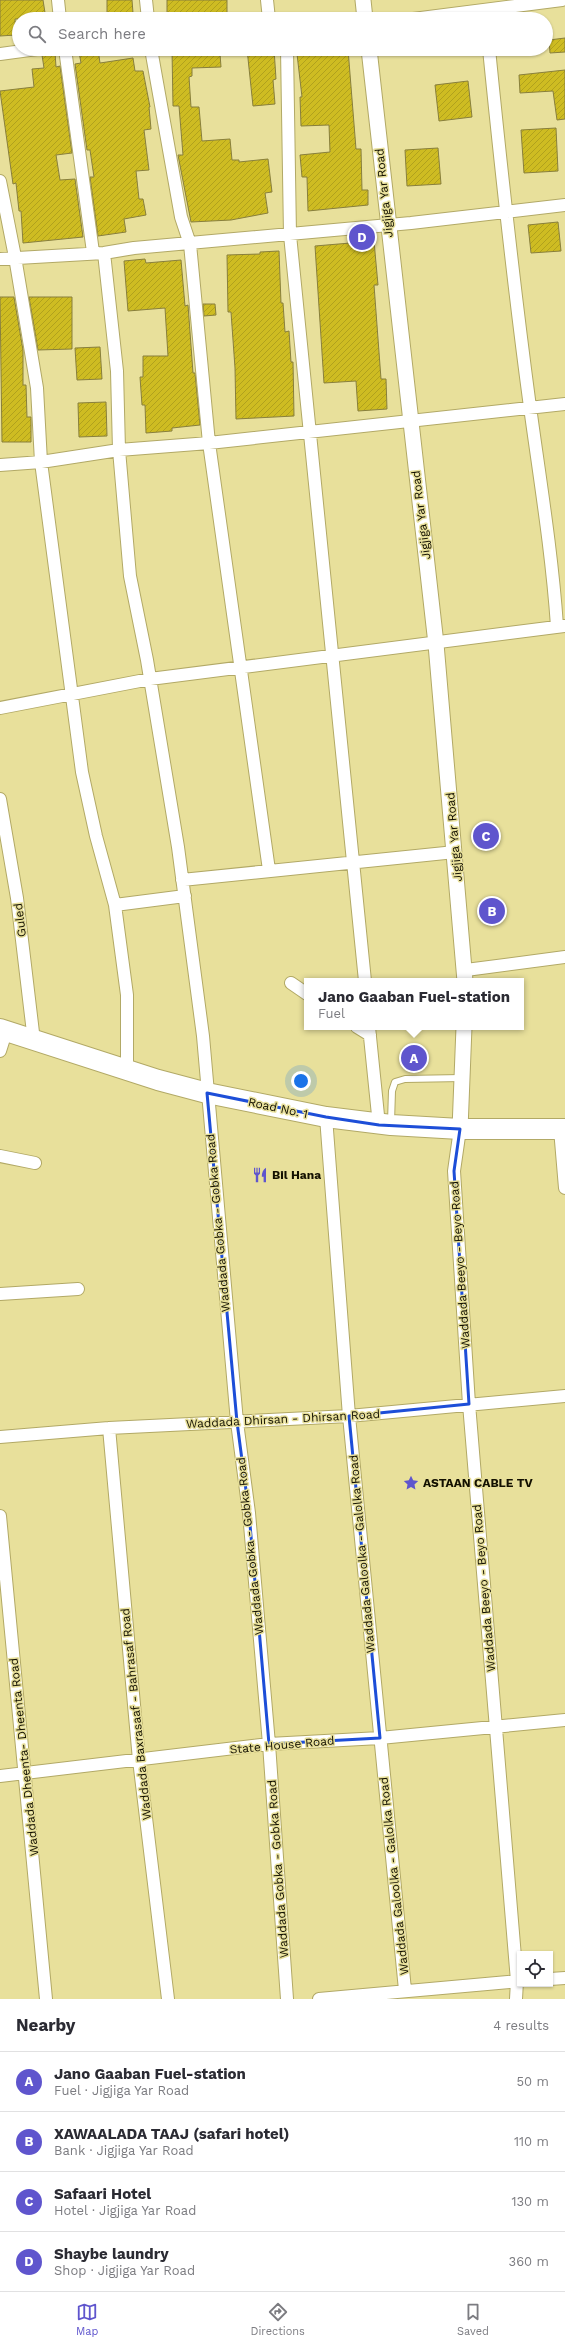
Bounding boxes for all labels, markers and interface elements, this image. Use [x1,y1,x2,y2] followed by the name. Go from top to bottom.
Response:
[12,12,553,56] search box
[26,23,48,45] icon: search
[58,25,146,43] text: Search here
[372,148,396,238] street label: Jigjiga Yar Road
[349,222,375,252] pin: D
[409,470,433,560] street label: Jigjiga Yar Road
[443,792,465,882] street label: Jigjiga Yar Road
[473,821,499,851] pin: C
[479,896,505,926] pin: B
[11,902,29,938] street label: Guled
[304,978,524,1030] popup
[318,988,510,1006] text: Jano Gaaban Fuel-station
[318,1006,345,1021] text: Fuel
[401,1043,427,1073] pin: A
[291,1071,311,1091] your location
[247,1095,309,1121] street label: Road No. 1
[203,1133,233,1313] street label: Waddada Gobka - Gobka Road
[251,1166,269,1184] restaurant icon: Bil Hana
[272,1168,321,1182] place label: Bil Hana
[447,1181,473,1349] street label: Waddada Beeyo - Beyo Road
[186,1407,380,1431] street label: Waddada Dhirsan - Dhirsan Road
[346,1454,378,1654] street label: Waddada Galoolka - Galolka Road
[234,1456,266,1636] street label: Waddada Gobka - Gobka Road
[402,1474,420,1492] place icon: ASTAAN CABLE TV
[423,1476,533,1490] place label: ASTAAN CABLE TV
[470,1504,498,1672] street label: Waddada Beeyo - Beyo Road
[118,1607,154,1821] street label: Waddada Baxrasaaf - Bahrasaf Road
[7,1657,41,1857] street label: Waddada Dheenta- Dheenta Road
[229,1733,335,1757] street label: State House Road
[377,1776,411,1976] street label: Waddada Galoolka - Galolka Road
[265,1779,291,1959] street label: Waddada Gobka - Gobka Road
[517,1951,553,1987] map controls
[517,1951,553,1987] button: locate
[16,2015,75,2035] text: Nearby
[493,2018,549,2033] text: 4 results
[54,2065,246,2083] text: Jano Gaaban Fuel-station
[25,2074,33,2089] text: A
[517,2074,549,2089] text: 50 m
[54,2083,189,2098] text: Fuel · Jigjiga Yar Road
[54,2125,289,2143] text: XAWAALADA TAAJ (safari hotel)
[25,2134,33,2149] text: B
[514,2134,549,2149] text: 110 m
[54,2143,194,2158] text: Bank · Jigjiga Yar Road
[54,2185,151,2203] text: Safaari Hotel
[25,2194,33,2209] text: C
[511,2194,549,2209] text: 130 m
[54,2203,196,2218] text: Hotel · Jigjiga Yar Road
[54,2245,169,2263] text: Shaybe laundry
[24,2254,34,2269] text: D
[509,2254,549,2269] text: 360 m
[54,2263,195,2278] text: Shop · Jigjiga Yar Road
[76,2301,98,2338] tab: Map
[251,2301,305,2338] tab: Directions
[457,2301,489,2338] tab: Saved

